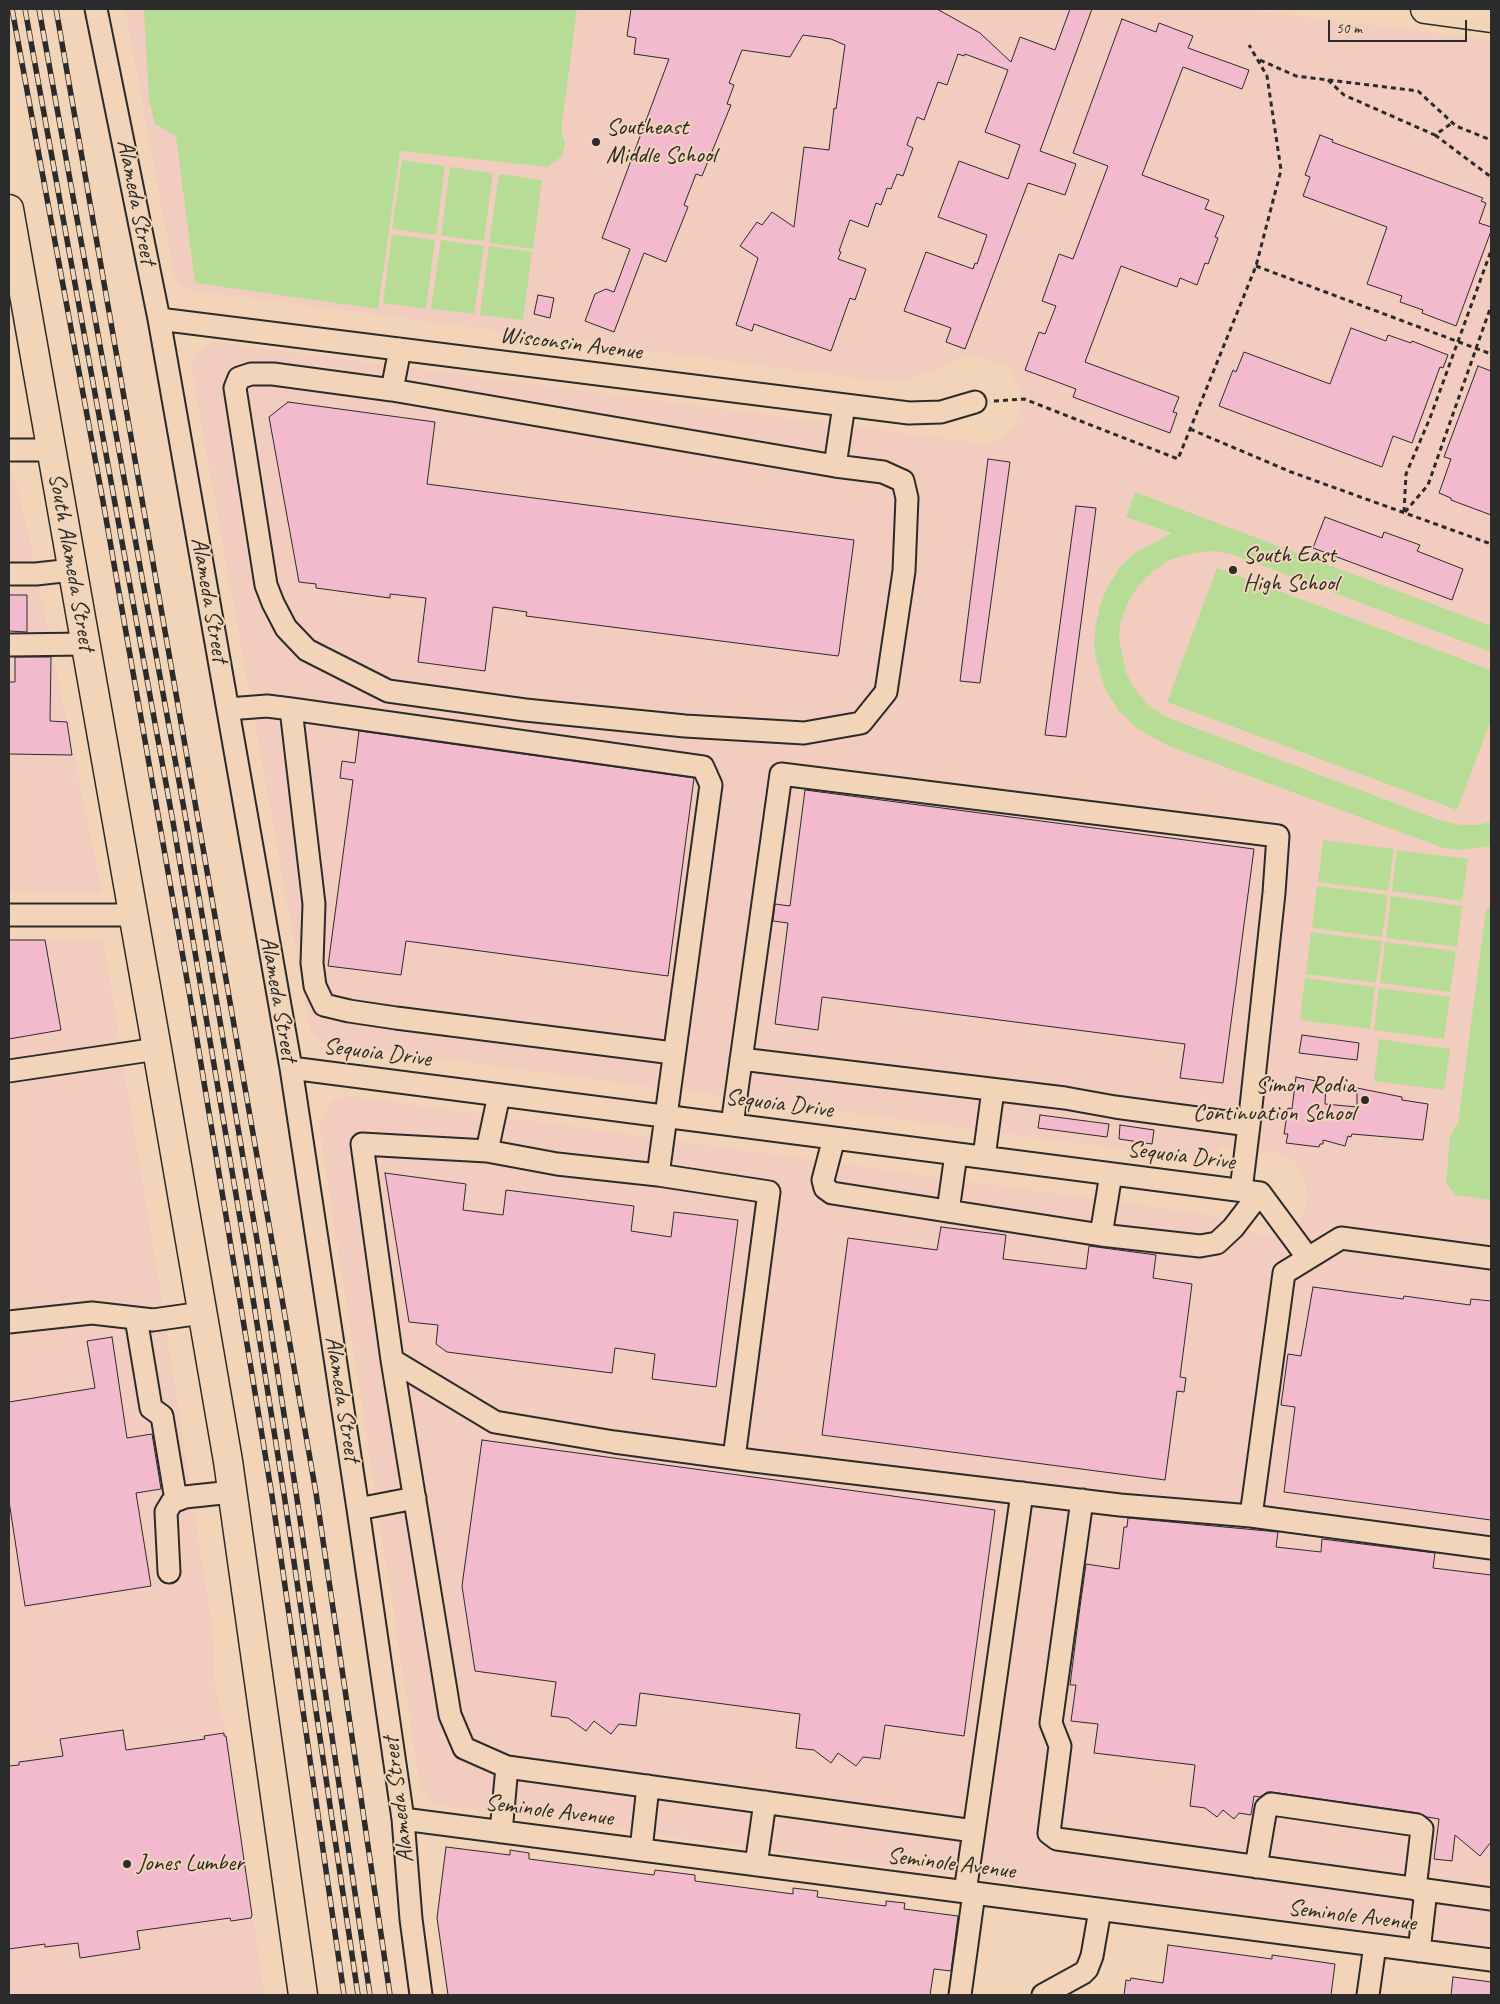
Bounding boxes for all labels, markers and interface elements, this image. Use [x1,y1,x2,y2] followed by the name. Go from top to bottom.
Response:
[1330,10,1469,42] scale bar
[1336,19,1362,38] text: 50 m
[606,114,716,170] place label: Southeast Middle School
[590,136,602,148] marker: Southeast Middle School
[110,137,162,267] street label: Alameda Street
[498,321,644,367] street label: Wisconsin Avenue
[41,471,101,653] street label: South Alameda Street
[184,535,234,665] street label: Alameda Street
[1243,542,1338,598] place label: South East High School
[1227,564,1239,576] marker: South East High School
[253,934,303,1064] street label: Alameda Street
[321,1032,433,1074] street label: Sequoia Drive
[1193,1072,1355,1128] place label: Simon Rodia Continuation School
[723,1083,835,1125] street label: Sequoia Drive
[1359,1094,1371,1106] marker: Simon Rodia Continuation School
[1125,1135,1237,1177] street label: Sequoia Drive
[318,1334,366,1464] street label: Alameda Street
[377,1736,421,1864] street label: Alameda Street
[483,1789,615,1833] street label: Seminole Avenue
[885,1842,1017,1886] street label: Seminole Avenue
[137,1850,244,1878] place label: Jones Lumber
[121,1858,133,1870] marker: Jones Lumber
[1286,1894,1418,1938] street label: Seminole Avenue

